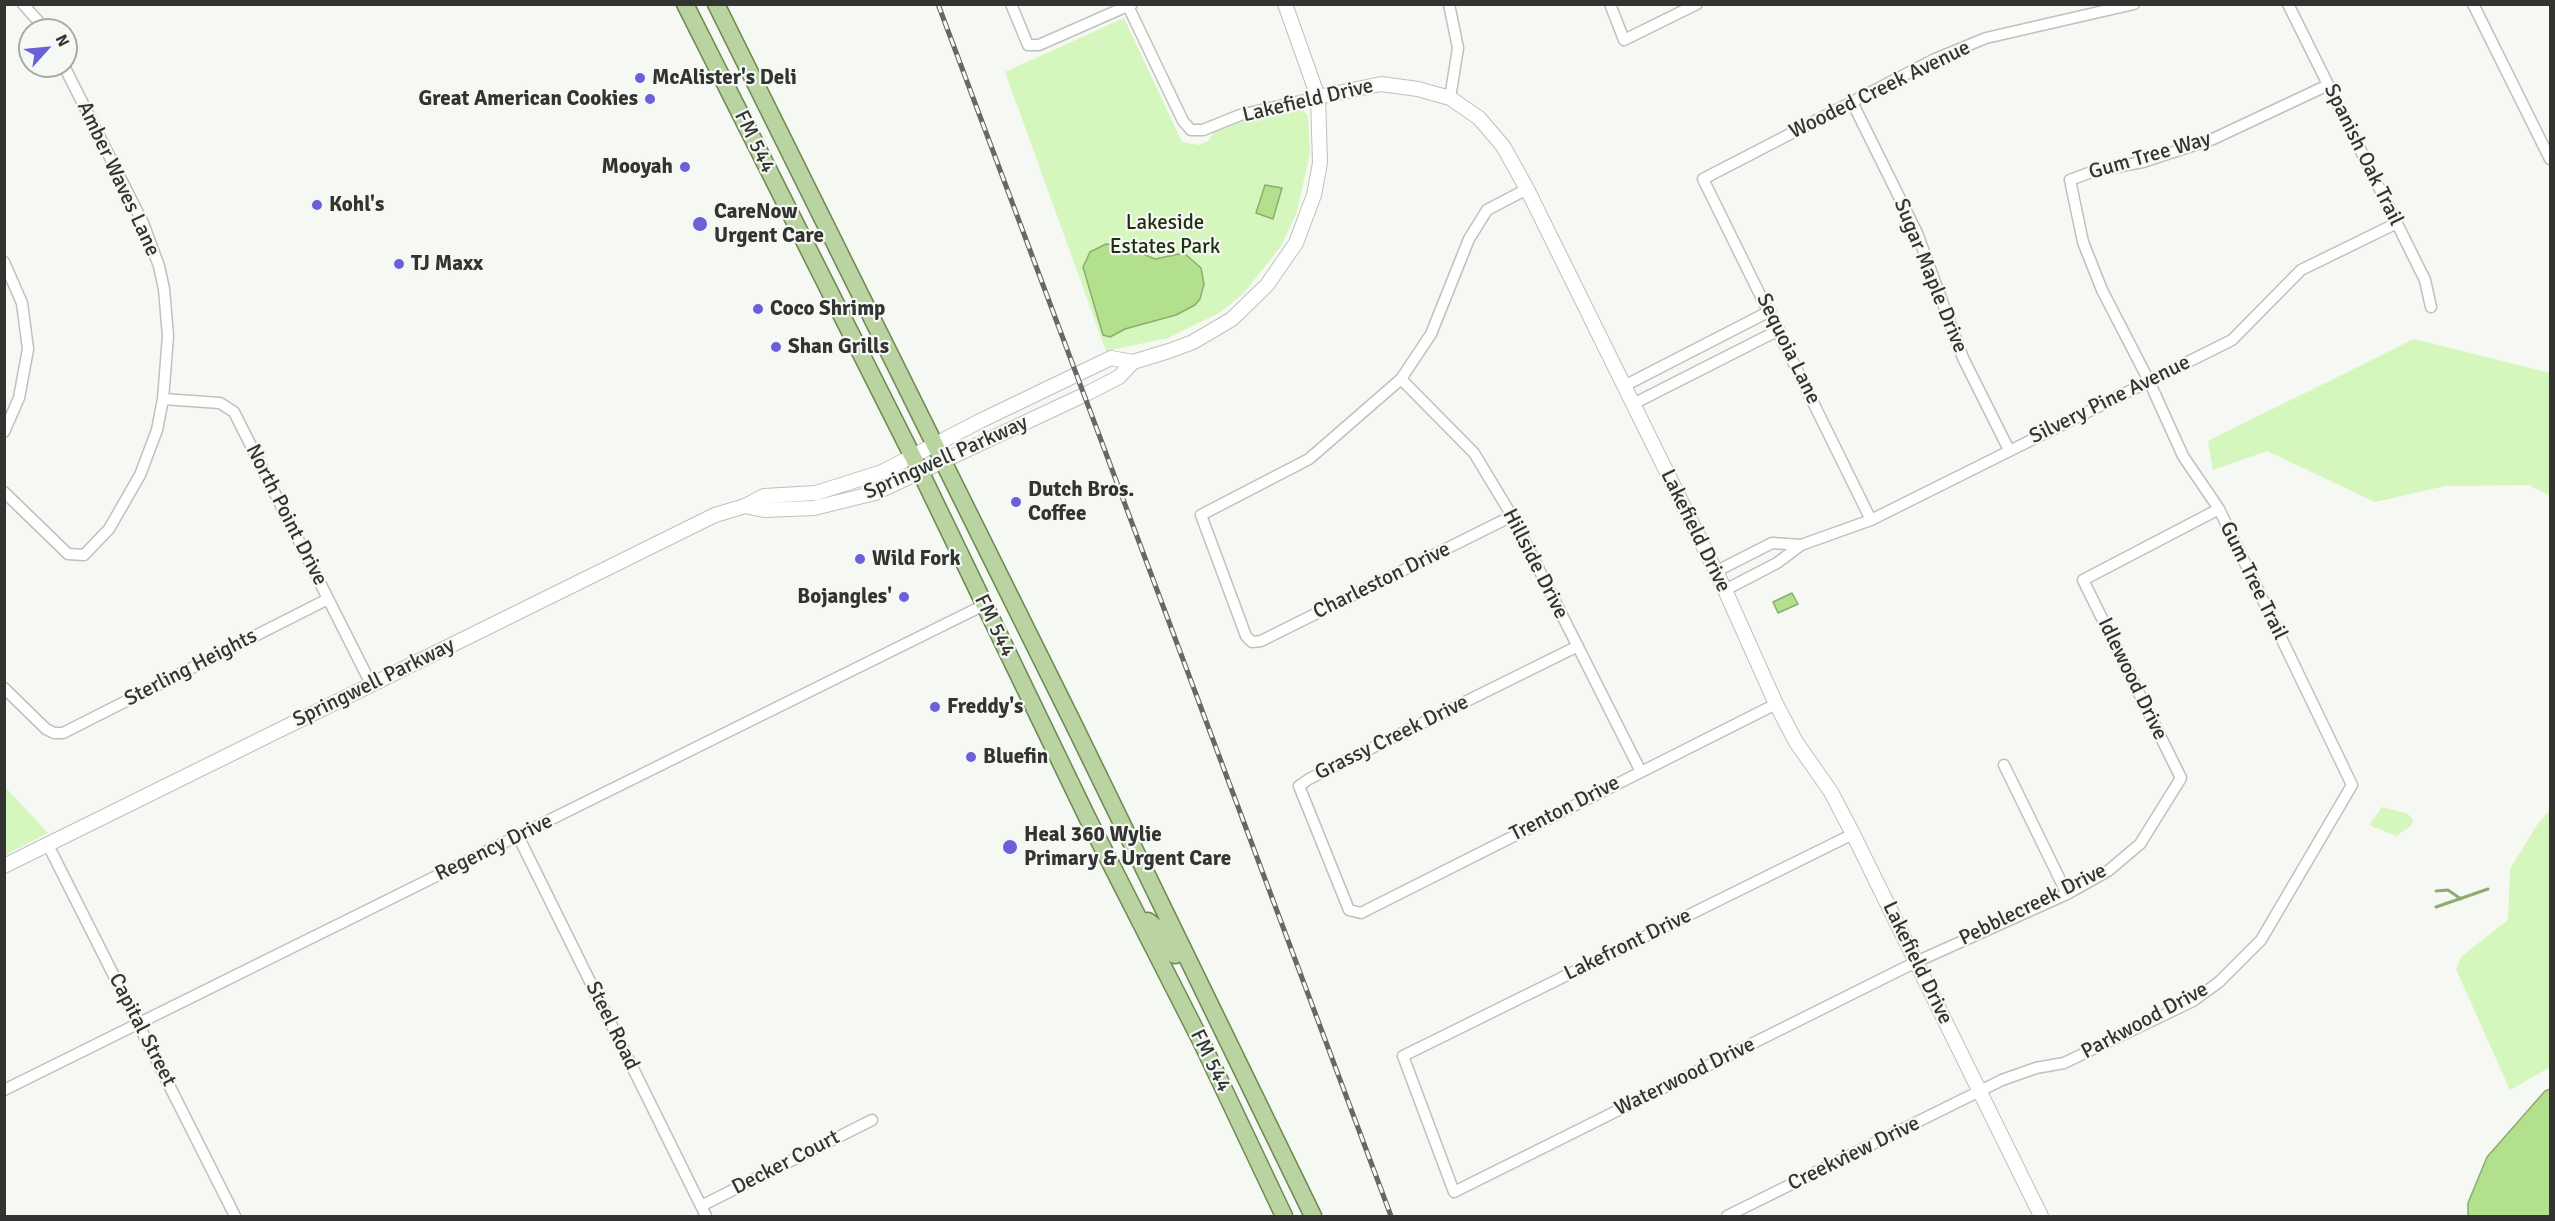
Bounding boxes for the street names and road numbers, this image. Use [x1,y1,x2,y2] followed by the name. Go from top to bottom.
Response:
[1785,35,1975,145] street label: Wooded Creek Avenue
[1240,74,1376,128] street label: Lakefield Drive
[2318,80,2408,230] street label: Spanish Oak Trail
[71,98,165,260] street label: Amber Waves Lane
[728,107,780,177] street label: FM 544
[2086,127,2214,185] street label: Gum Tree Way
[1888,195,1972,357] street label: Sugar Maple Drive
[1750,290,1826,408] street label: Sequoia Lane
[2026,350,2194,450] street label: Silvery Pine Avenue
[860,411,1032,505] street label: Springwell Parkway
[240,440,332,590] street label: North Point Drive
[1654,465,1736,597] street label: Lakefield Drive
[1497,505,1573,623] street label: Hillside Drive
[2214,518,2292,644] street label: Gum Tree Trail
[1309,537,1455,625] street label: Charleston Drive
[968,591,1020,661] street label: FM 544
[2092,614,2172,744] street label: Idlewood Drive
[121,624,261,712] street label: Sterling Heights
[289,633,459,733] street label: Springwell Parkway
[1311,690,1473,786] street label: Grassy Creek Drive
[1506,771,1624,847] street label: Trenton Drive
[431,809,557,887] street label: Regency Drive
[1955,858,2111,952] street label: Pebblecreek Drive
[1876,897,1958,1029] street label: Lakefield Drive
[1560,903,1696,987] street label: Lakefront Drive
[103,969,181,1091] street label: Capital Street
[2077,977,2213,1065] street label: Parkwood Drive
[580,978,644,1074] street label: Steel Road
[1184,1026,1236,1096] street label: FM 544
[1611,1032,1759,1122] street label: Waterwood Drive
[1784,1111,1924,1197] street label: Creekview Drive
[728,1125,844,1201] street label: Decker Court

